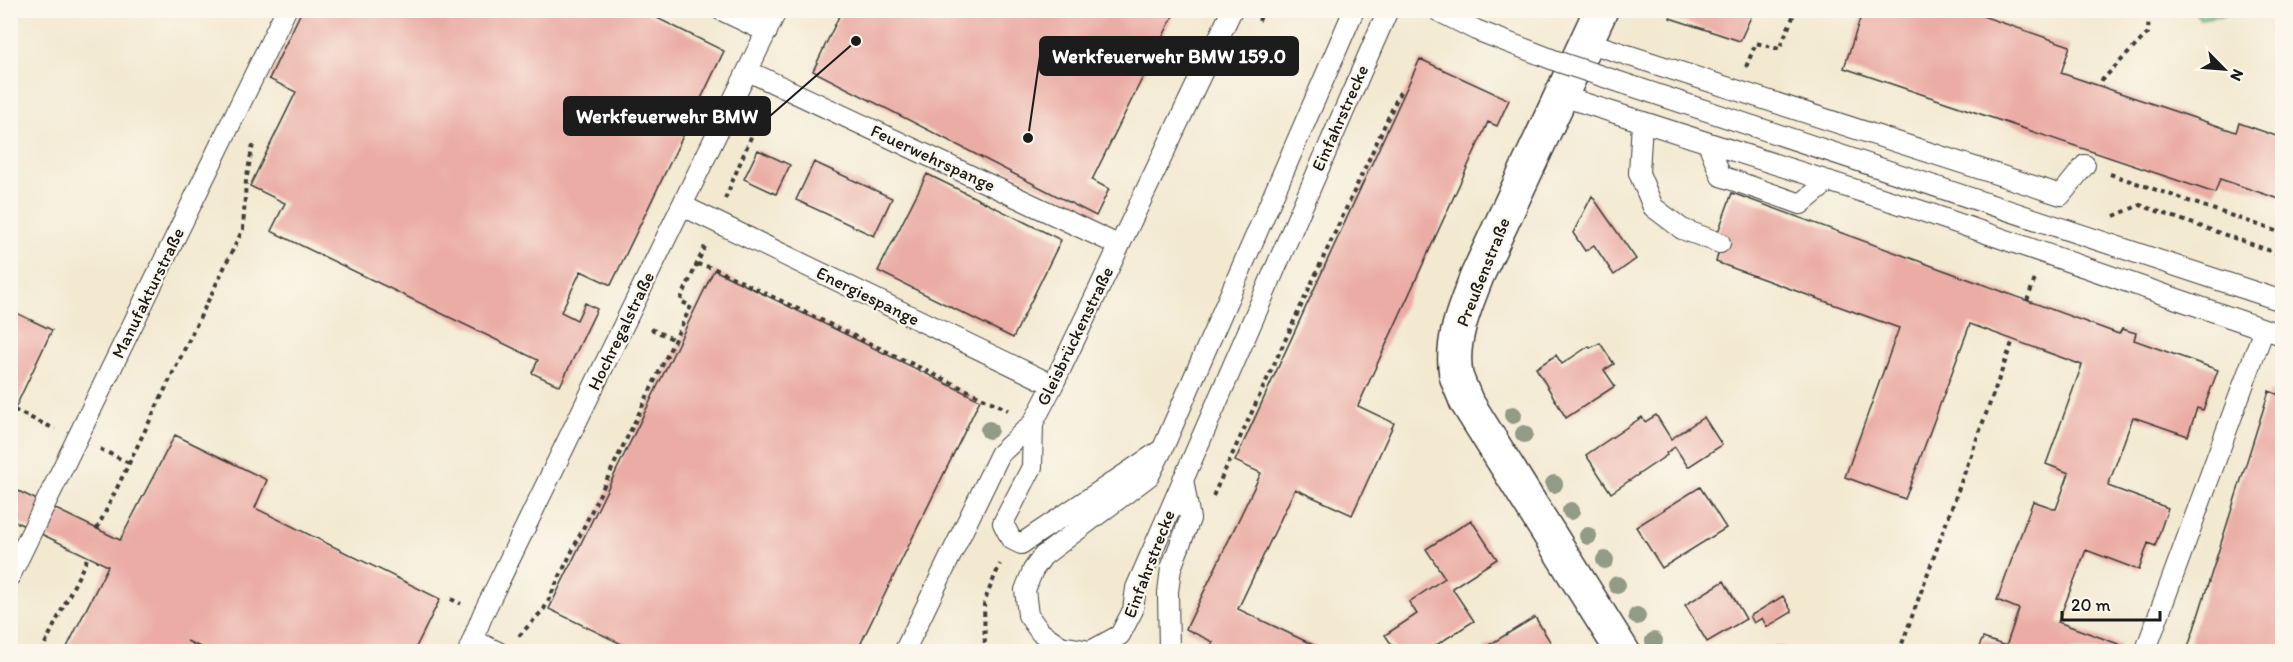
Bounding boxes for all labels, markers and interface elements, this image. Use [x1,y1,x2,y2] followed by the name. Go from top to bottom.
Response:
[1040,37,1298,75] callout: Werkfeuerwehr BMW 159.0
[2194,39,2254,99] north arrow
[1052,44,1286,68] text: Werkfeuerwehr BMW 159.0
[1307,62,1373,174] street label: Einfahrstrecke
[2226,66,2248,84] text: N
[564,97,770,135] callout: Werkfeuerwehr BMW
[576,104,759,128] text: Werkfeuerwehr BMW
[867,120,999,196] street label: Feuerwehrspange
[1451,214,1515,330] street label: Preußenstraße
[107,224,189,362] street label: Manufakturstraße
[813,262,923,330] street label: Energiespange
[1032,263,1118,409] street label: Gleisbrückenstraße
[583,268,659,394] street label: Hochregalstraße
[1118,507,1180,621] street label: Einfahrstrecke
[2062,584,2160,622] scale bar
[2071,594,2111,616] text: 20 m

